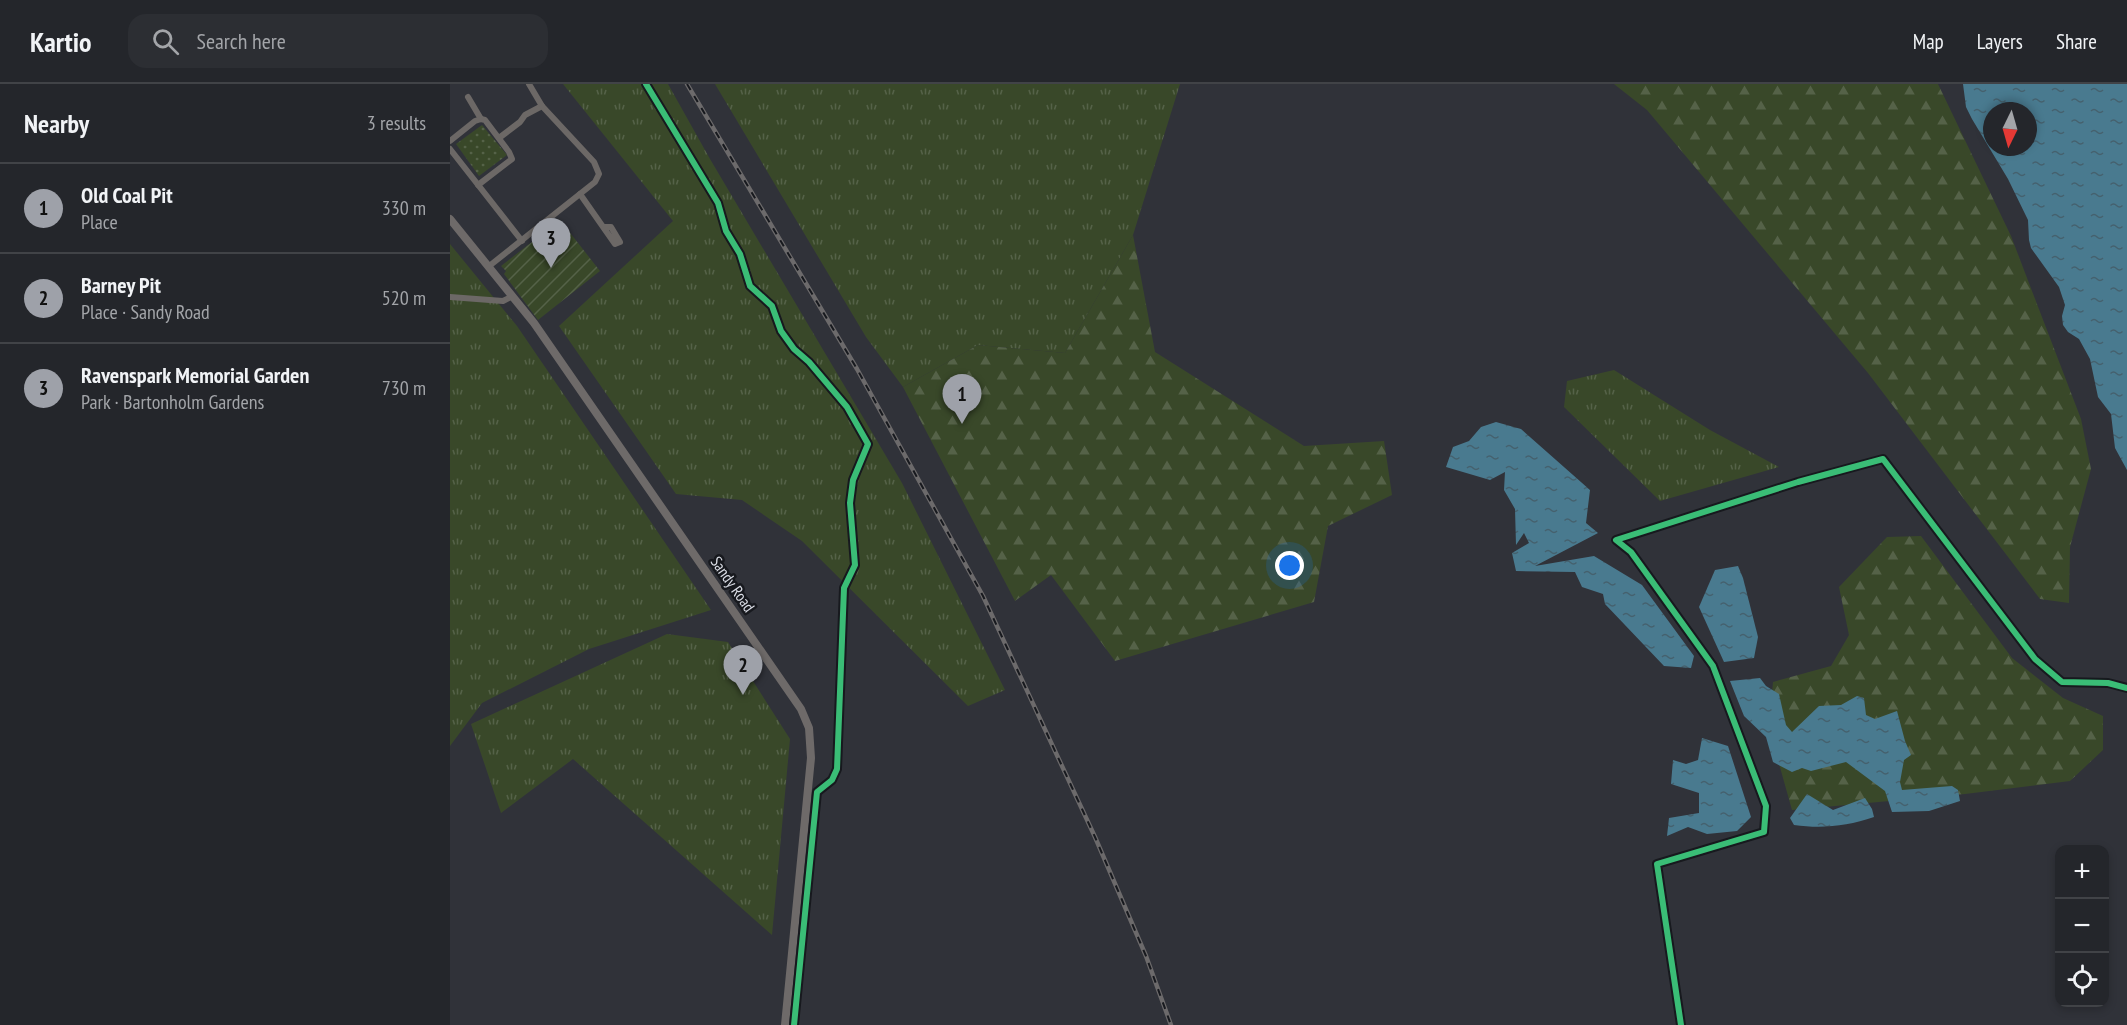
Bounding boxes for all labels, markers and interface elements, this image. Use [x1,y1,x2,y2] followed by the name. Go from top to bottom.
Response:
[128,14,548,68] search box
[30,23,92,60] text: Kartio
[149,25,182,58] icon: search
[197,27,286,55] text: Search here
[1913,28,1944,55] text: Map
[1977,28,2023,55] text: Layers
[2056,28,2097,55] text: Share
[1983,102,2037,156] north arrow
[24,107,89,140] text: Nearby
[367,110,426,136] text: 3 results
[81,181,173,209] text: Old Coal Pit
[39,195,48,221] text: 1
[382,195,426,221] text: 330 m
[81,209,118,235] text: Place
[532,218,570,268] pin: 3
[81,271,161,299] text: Barney Pit
[39,285,48,311] text: 2
[382,285,426,311] text: 520 m
[81,299,210,325] text: Place · Sandy Road
[81,361,309,389] text: Ravenspark Memorial Garden
[942,374,982,424] pin: 1
[39,375,48,401] text: 3
[382,375,426,401] text: 730 m
[81,389,264,415] text: Park · Bartonholm Gardens
[1275,551,1304,580] your location
[707,552,759,616] street label: Sandy Road
[724,646,762,695] pin: 2
[2055,845,2109,1007] map controls
[2055,845,2109,899] button: +
[2055,899,2109,953] button: −
[2055,953,2109,1007] button: locate

